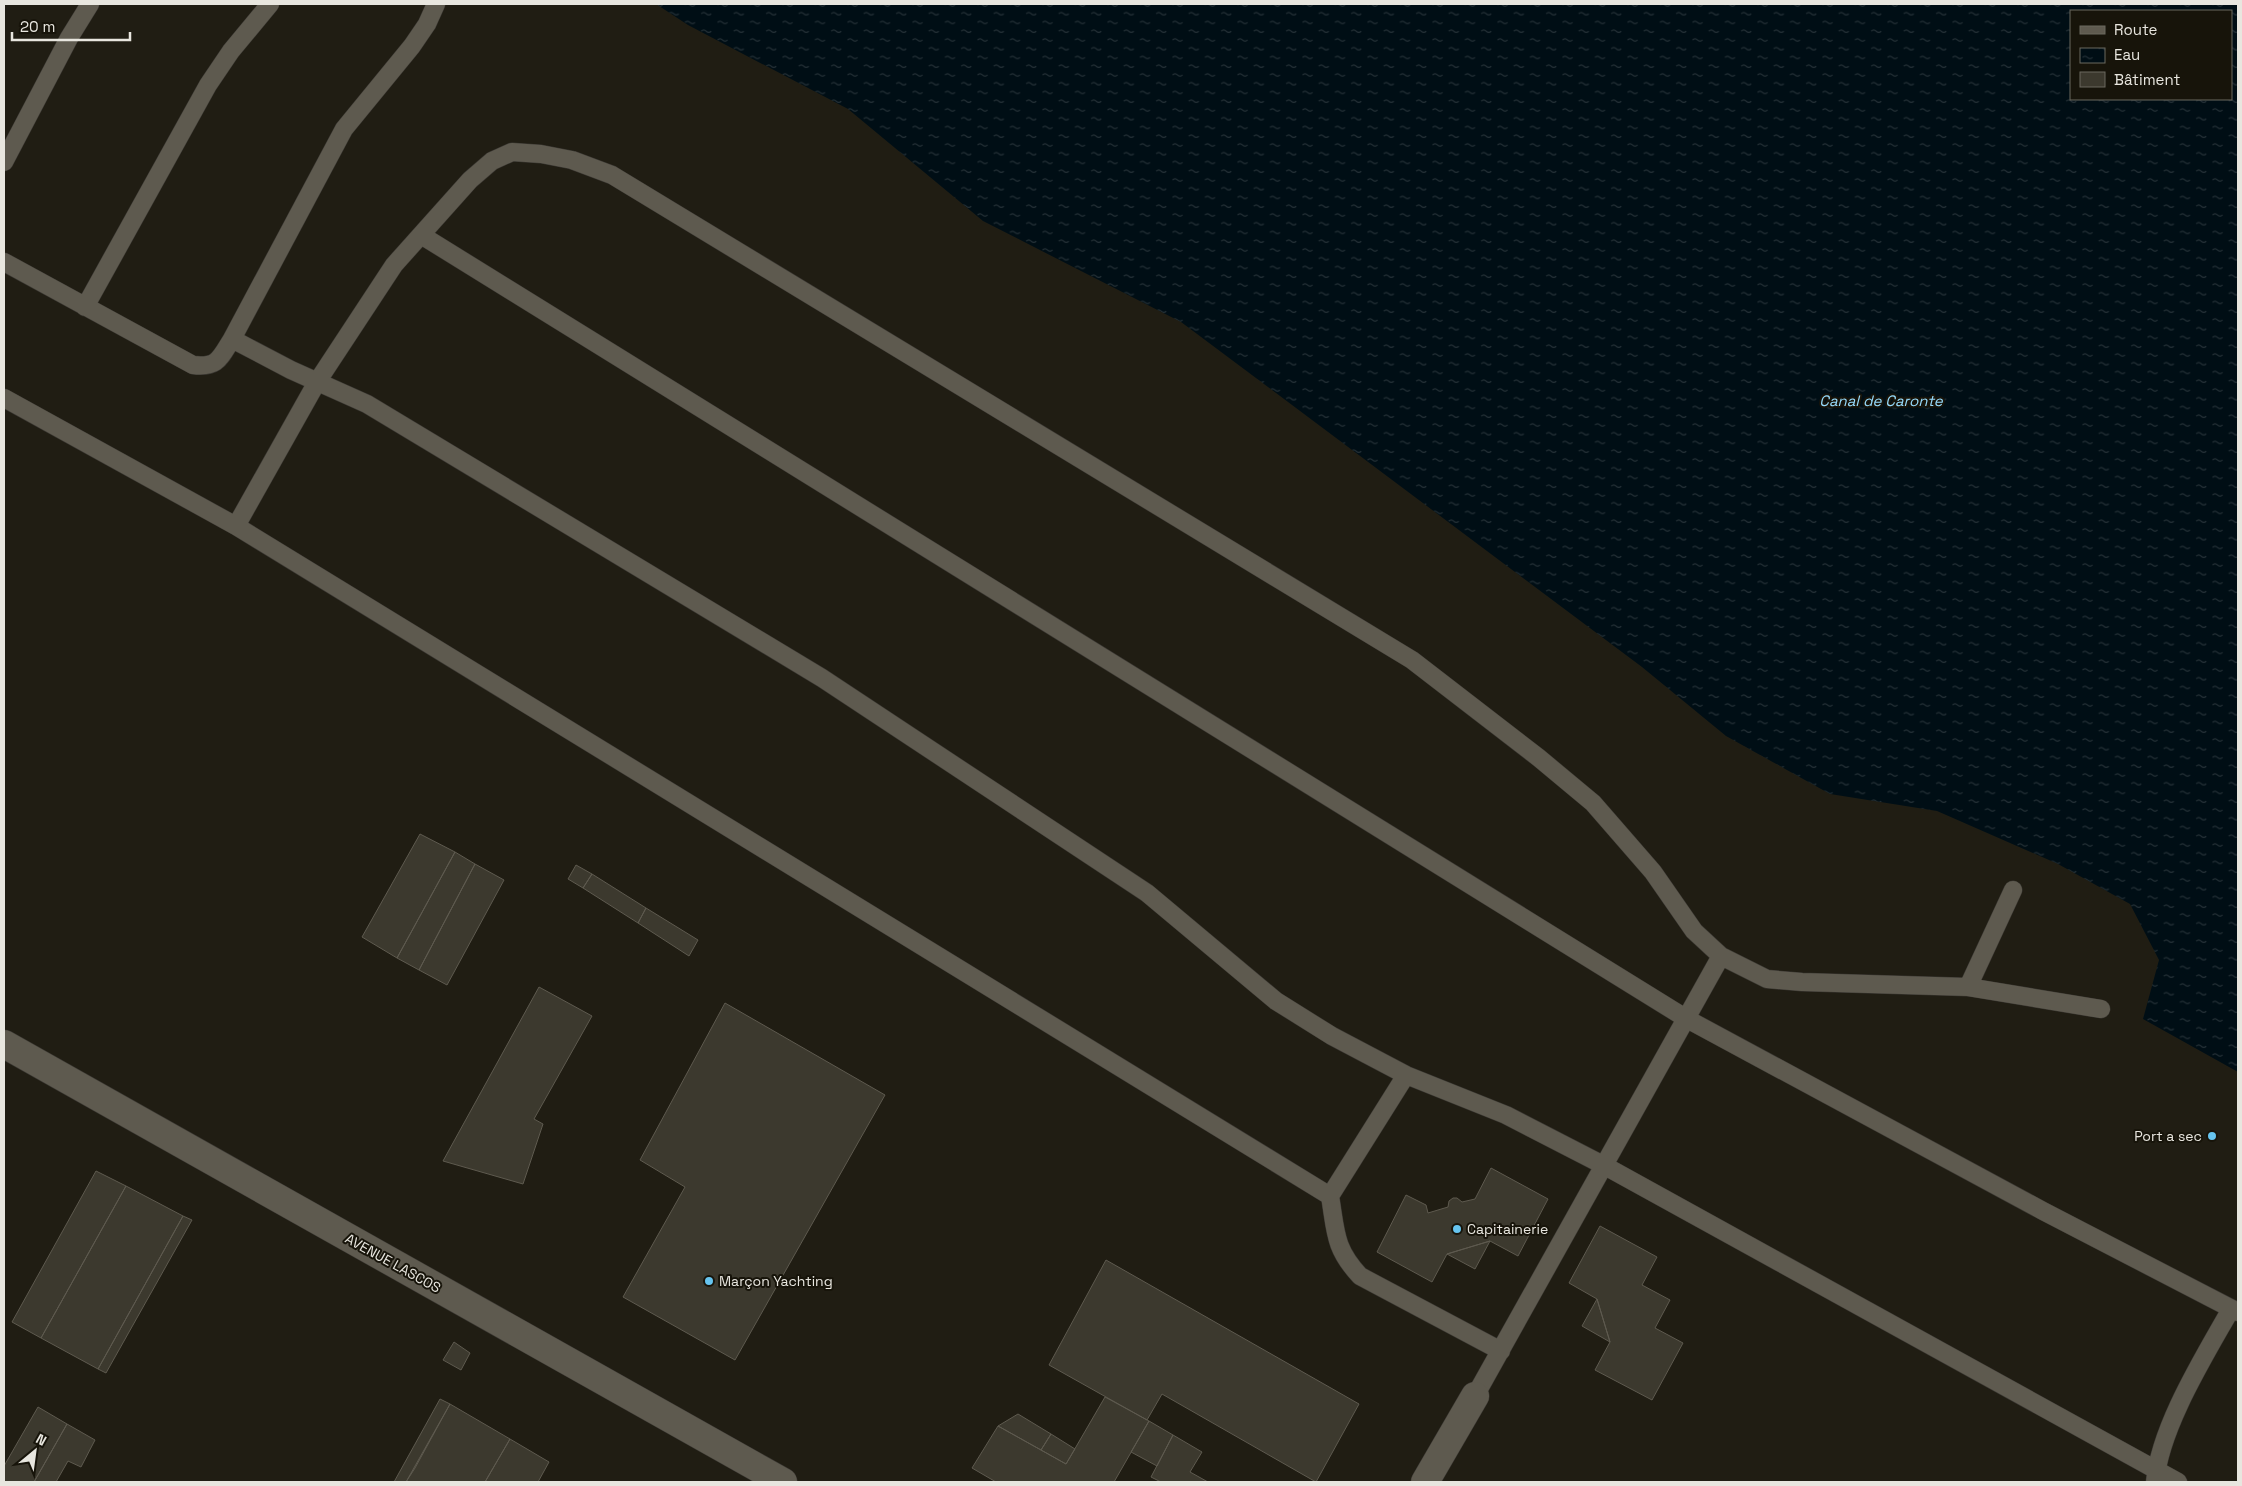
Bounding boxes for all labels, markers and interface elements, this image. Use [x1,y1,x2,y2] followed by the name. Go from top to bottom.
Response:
[12,10,130,42] scale bar
[2070,10,2232,100] legend
[20,17,55,36] text: 20 m
[2114,20,2158,39] text: Route
[2114,45,2140,64] text: Eau
[2114,70,2180,89] text: Bâtiment
[1819,391,1944,410] water label: Canal de Caronte
[2134,1127,2202,1145] place label: Port a sec
[2206,1130,2218,1142] marker: Port a sec
[1467,1220,1548,1238] place label: Capitainerie
[1451,1223,1463,1235] marker: Capitainerie
[342,1229,444,1297] street label: AVENUE LASCOS
[719,1272,833,1290] place label: Marçon Yachting
[703,1275,715,1287] marker: Marçon Yachting
[10,1426,60,1476] north arrow
[33,1429,50,1450] text: N

